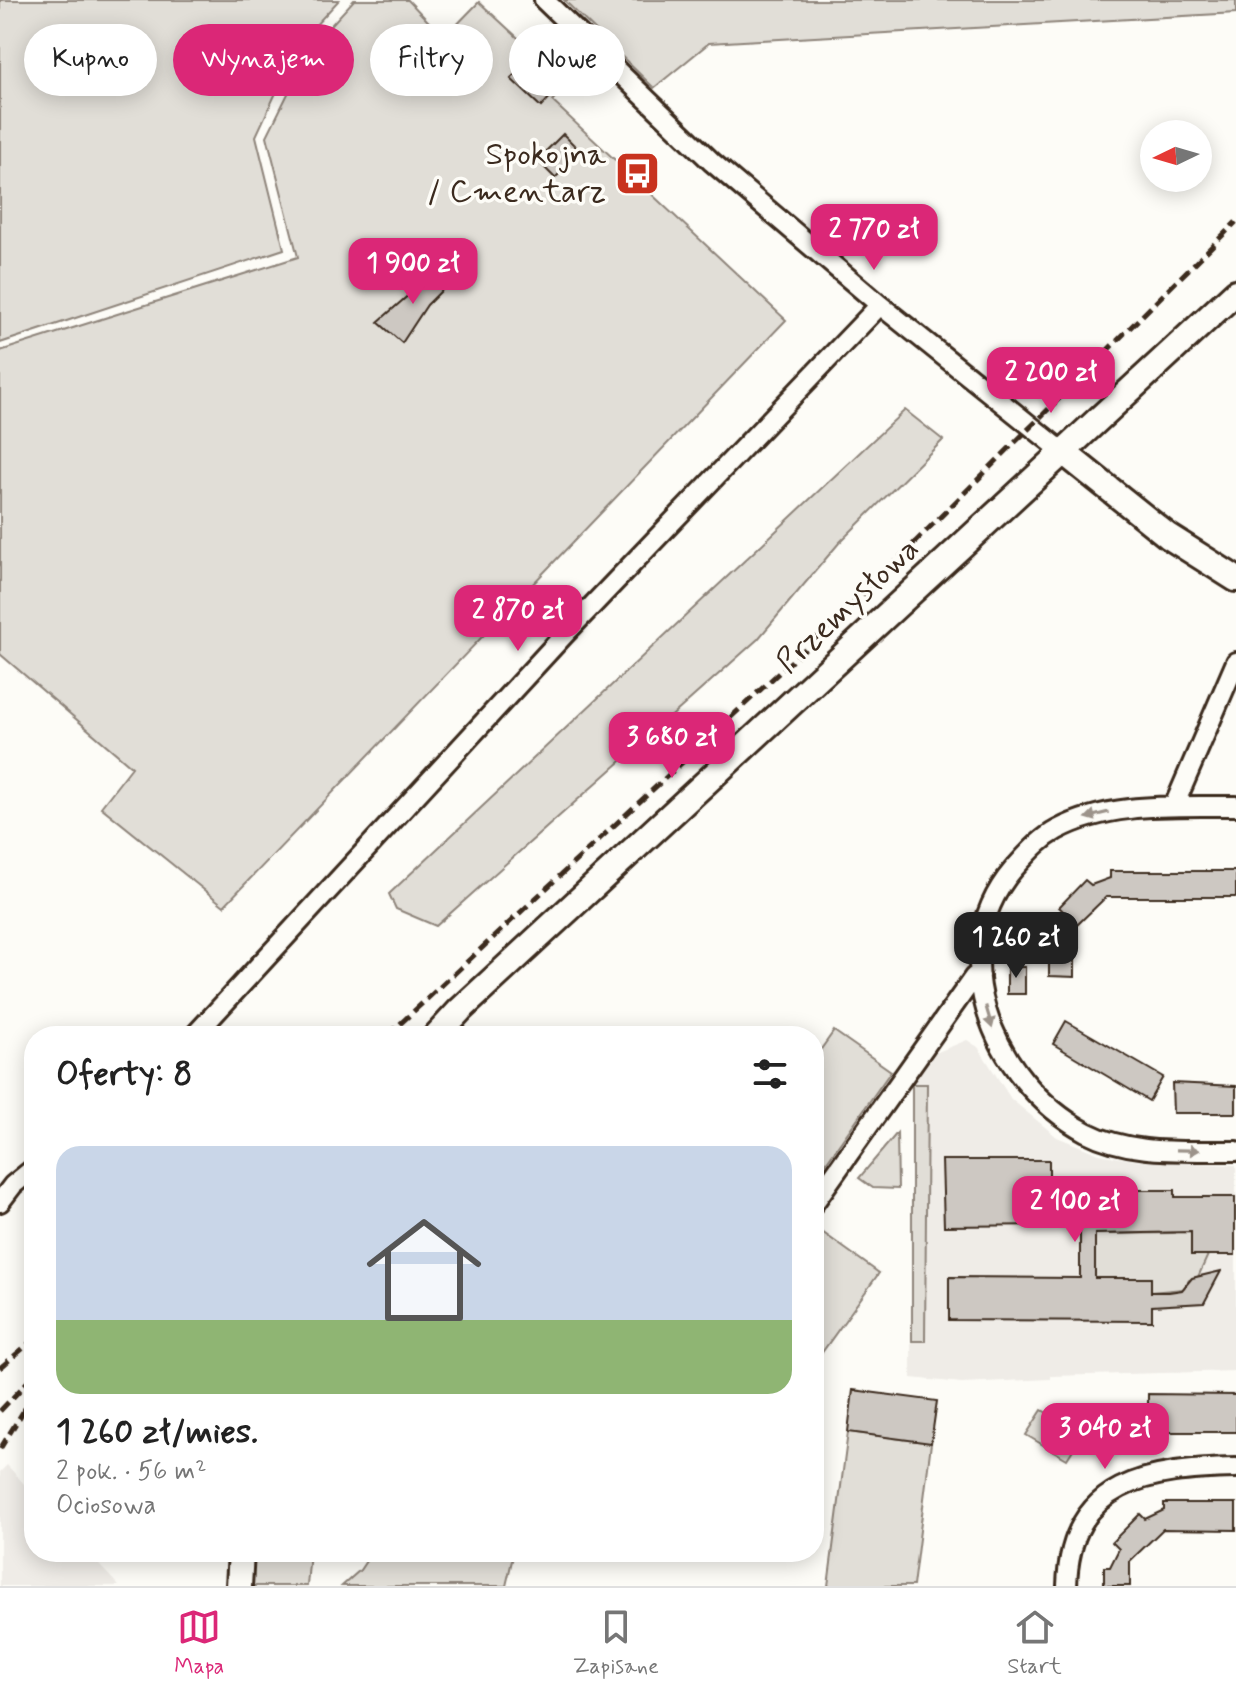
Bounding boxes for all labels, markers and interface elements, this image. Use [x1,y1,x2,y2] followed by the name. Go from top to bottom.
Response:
[24,24,157,96] chip: Kupno
[173,24,354,96] chip: Wynajem
[370,24,493,96] chip: Filtry
[509,24,625,96] chip: Nowe
[1140,120,1212,192] north arrow
[1140,120,1212,192] map controls
[427,134,607,213] place label: Spokojna / Cmentarz
[613,149,661,197] bus stop icon: Spokojna / Cmentarz
[791,204,957,272] pin: 2 770 zł
[829,213,919,247] text: 2 770 zł
[330,238,496,306] pin: 1 900 zł
[366,247,460,281] text: 1 900 zł
[968,347,1134,415] pin: 2 200 zł
[1005,356,1097,390] text: 2 200 zł
[767,529,929,683] street label: Przemysłowa
[435,585,601,653] pin: 2 870 zł
[472,594,564,628] text: 2 870 zł
[589,712,755,780] pin: 3 680 zł
[627,721,717,755] text: 3 680 zł
[1084,809,1109,822] one-way arrow
[933,912,1099,980] pin: 1 260 zł
[972,921,1060,955] text: 1 260 zł
[983,1006,996,1030] one-way arrow
[56,1052,193,1097] text: Oferty: 8
[748,1052,792,1096] icon: filters
[1176,1144,1201,1157] one-way arrow
[992,1176,1158,1244] pin: 2 100 zł
[1030,1185,1120,1219] text: 2 100 zł
[352,1198,496,1342] icon: home
[1022,1403,1188,1471] pin: 3 040 zł
[56,1410,258,1455] text: 1 260 zł/mies.
[1059,1412,1151,1446] text: 3 040 zł
[56,1455,207,1489] text: 2 pok. · 56 m²
[56,1489,156,1523] text: Ociosowa
[174,1605,224,1681] tab: Mapa
[573,1605,659,1681] tab: Zapisane
[1007,1605,1062,1681] tab: Start

